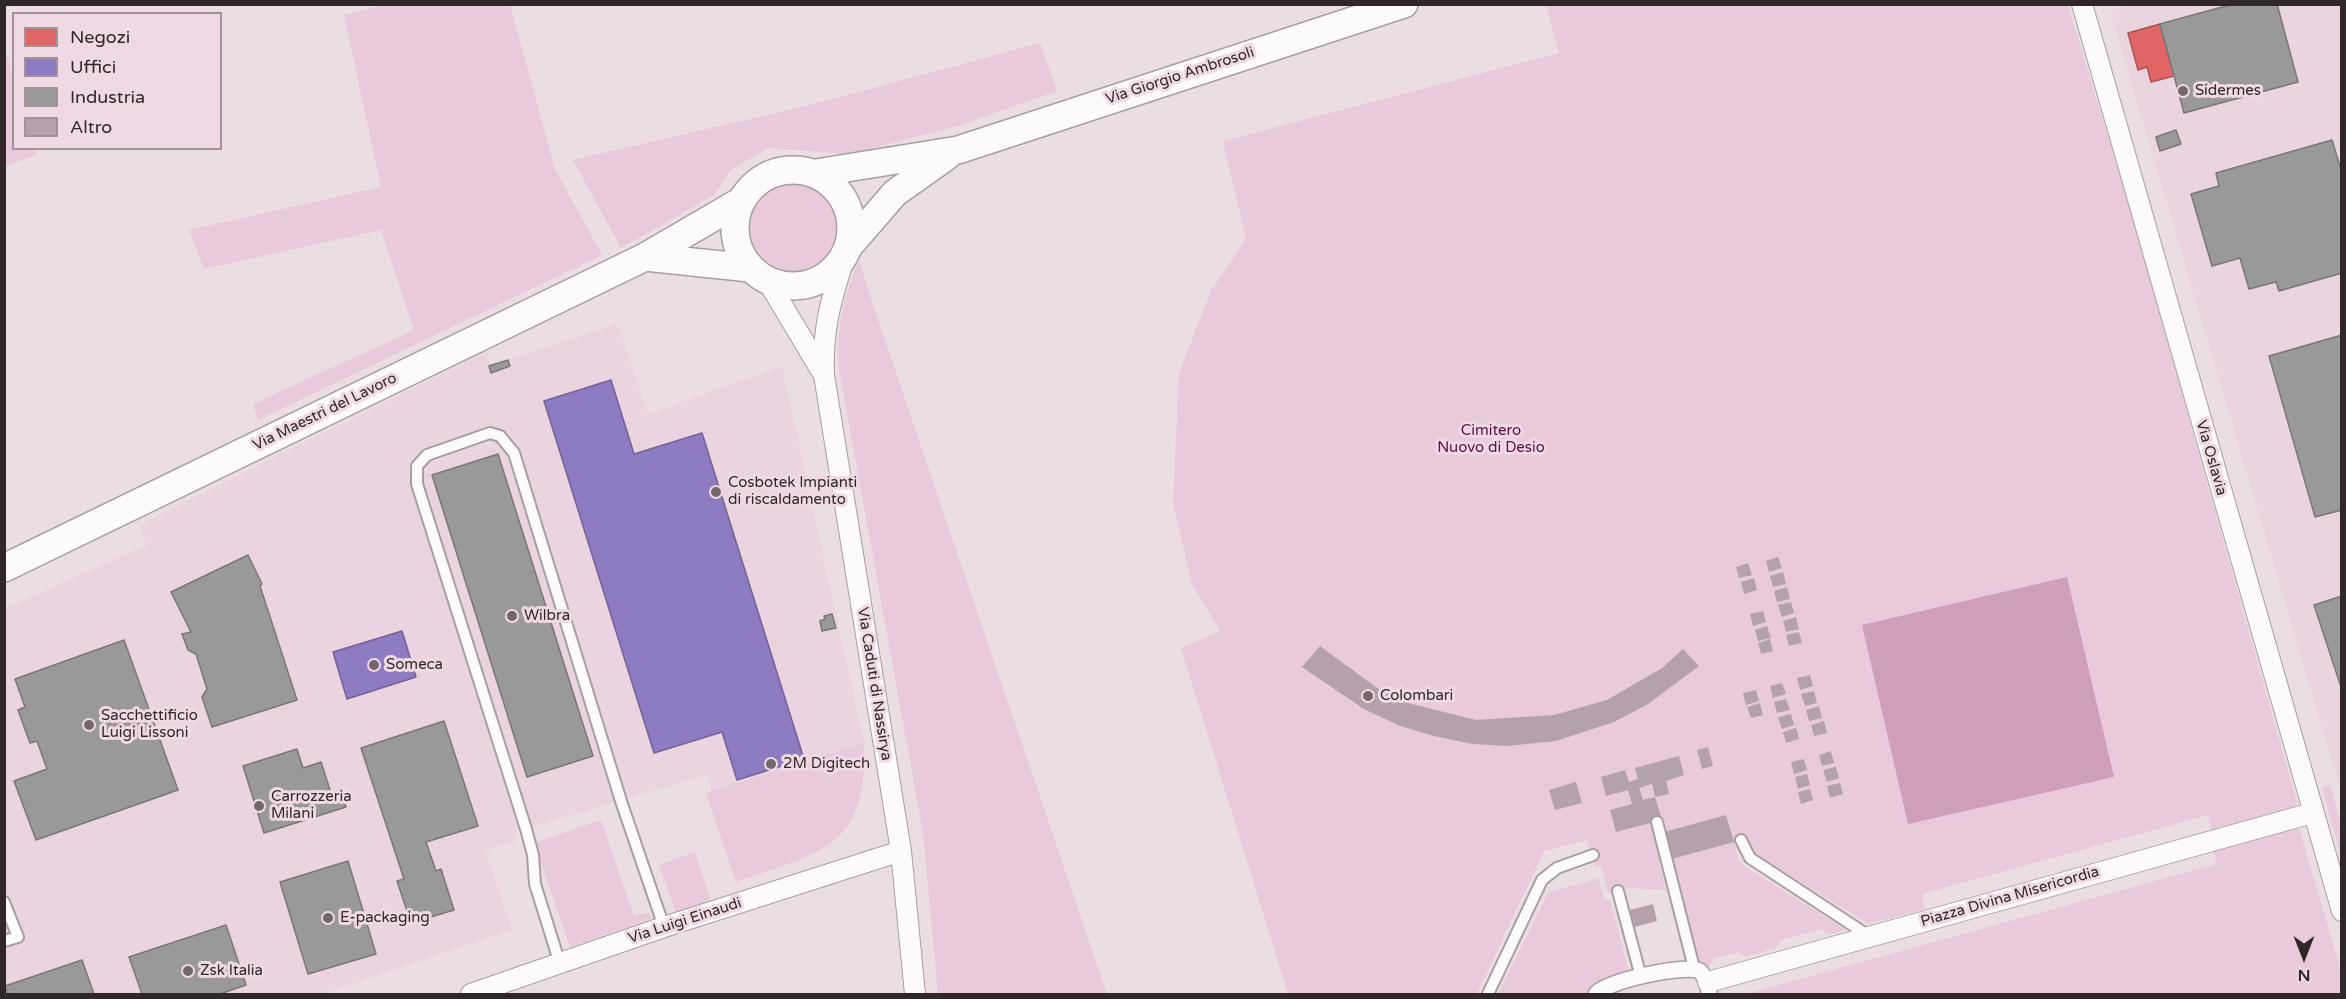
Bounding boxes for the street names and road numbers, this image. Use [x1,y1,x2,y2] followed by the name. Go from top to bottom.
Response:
[1103,43,1257,109] street label: Via Giorgio Ambrosoli
[250,369,400,455] street label: Via Maestri del Lavoro
[2192,418,2230,498] street label: Via Oslavia
[853,606,895,762] street label: Via Caduti di Nassirya
[1919,863,2101,931] street label: Piazza Divina Misericordia
[626,894,744,948] street label: Via Luigi Einaudi

